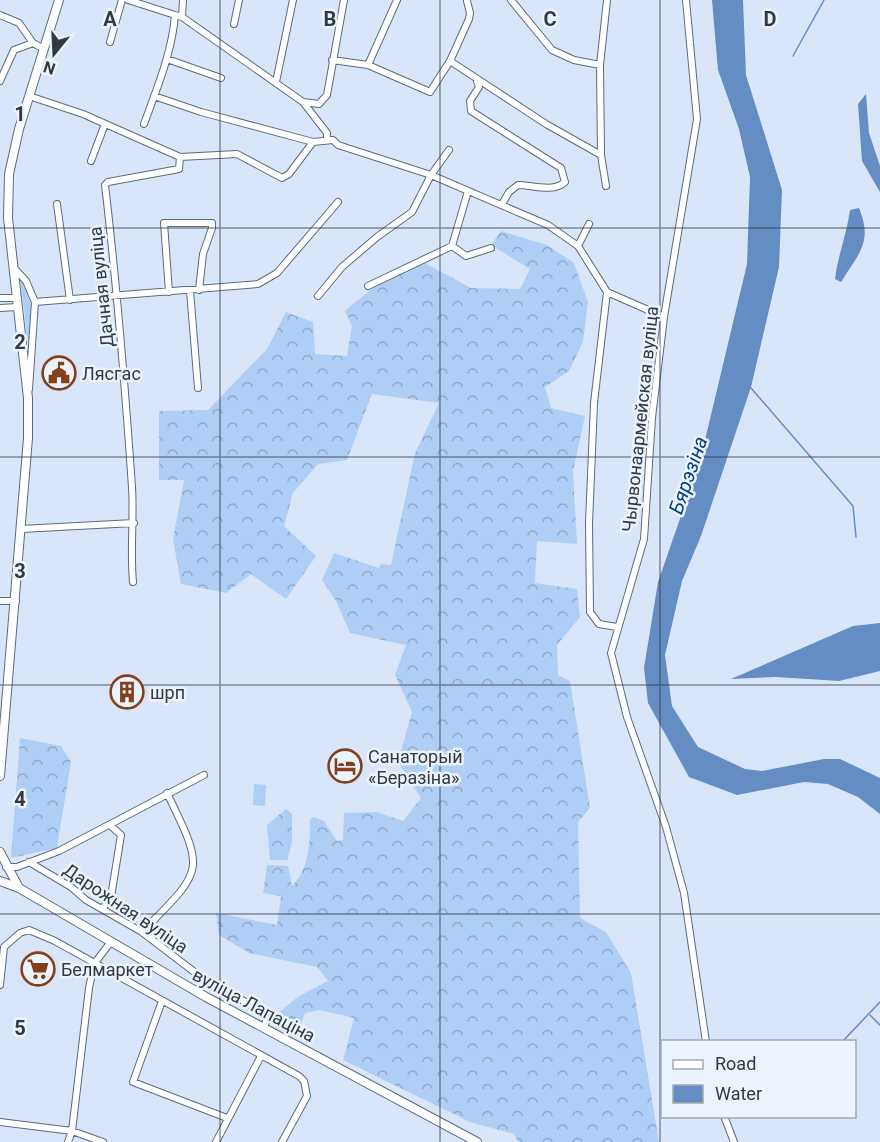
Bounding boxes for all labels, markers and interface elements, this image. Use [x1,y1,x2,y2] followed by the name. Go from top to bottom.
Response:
[103,7,117,31] text: A
[324,7,336,31] text: B
[543,7,557,31] text: C
[764,7,777,31] text: D
[24,24,84,84] north arrow
[41,57,58,79] text: N
[14,102,26,126] text: 1
[84,226,118,348] street label: Дачная вуліца
[618,305,662,533] street label: Чырвонаармейская вуліца
[14,330,26,354] text: 2
[41,355,77,391] public building icon: Лясгас
[82,363,141,384] place label: Лясгас
[664,433,712,517] water label: Бярэзіна
[14,559,26,583] text: 3
[109,674,145,710] building icon: шрп
[150,682,185,703] place label: шрп
[368,746,463,788] place label: Санаторый «Беразіна»
[327,748,363,784] hotel icon: Санаторый «Беразіна»
[14,787,26,811] text: 4
[60,859,192,957] street label: Дарожная вуліца
[20,951,56,987] supermarket icon: Белмаркет
[61,959,154,980] place label: Белмаркет
[189,964,319,1046] street label: вуліца Лапаціна
[14,1016,26,1040] text: 5
[661,1040,856,1118] legend
[715,1053,756,1074] text: Road
[715,1083,762,1104] text: Water

